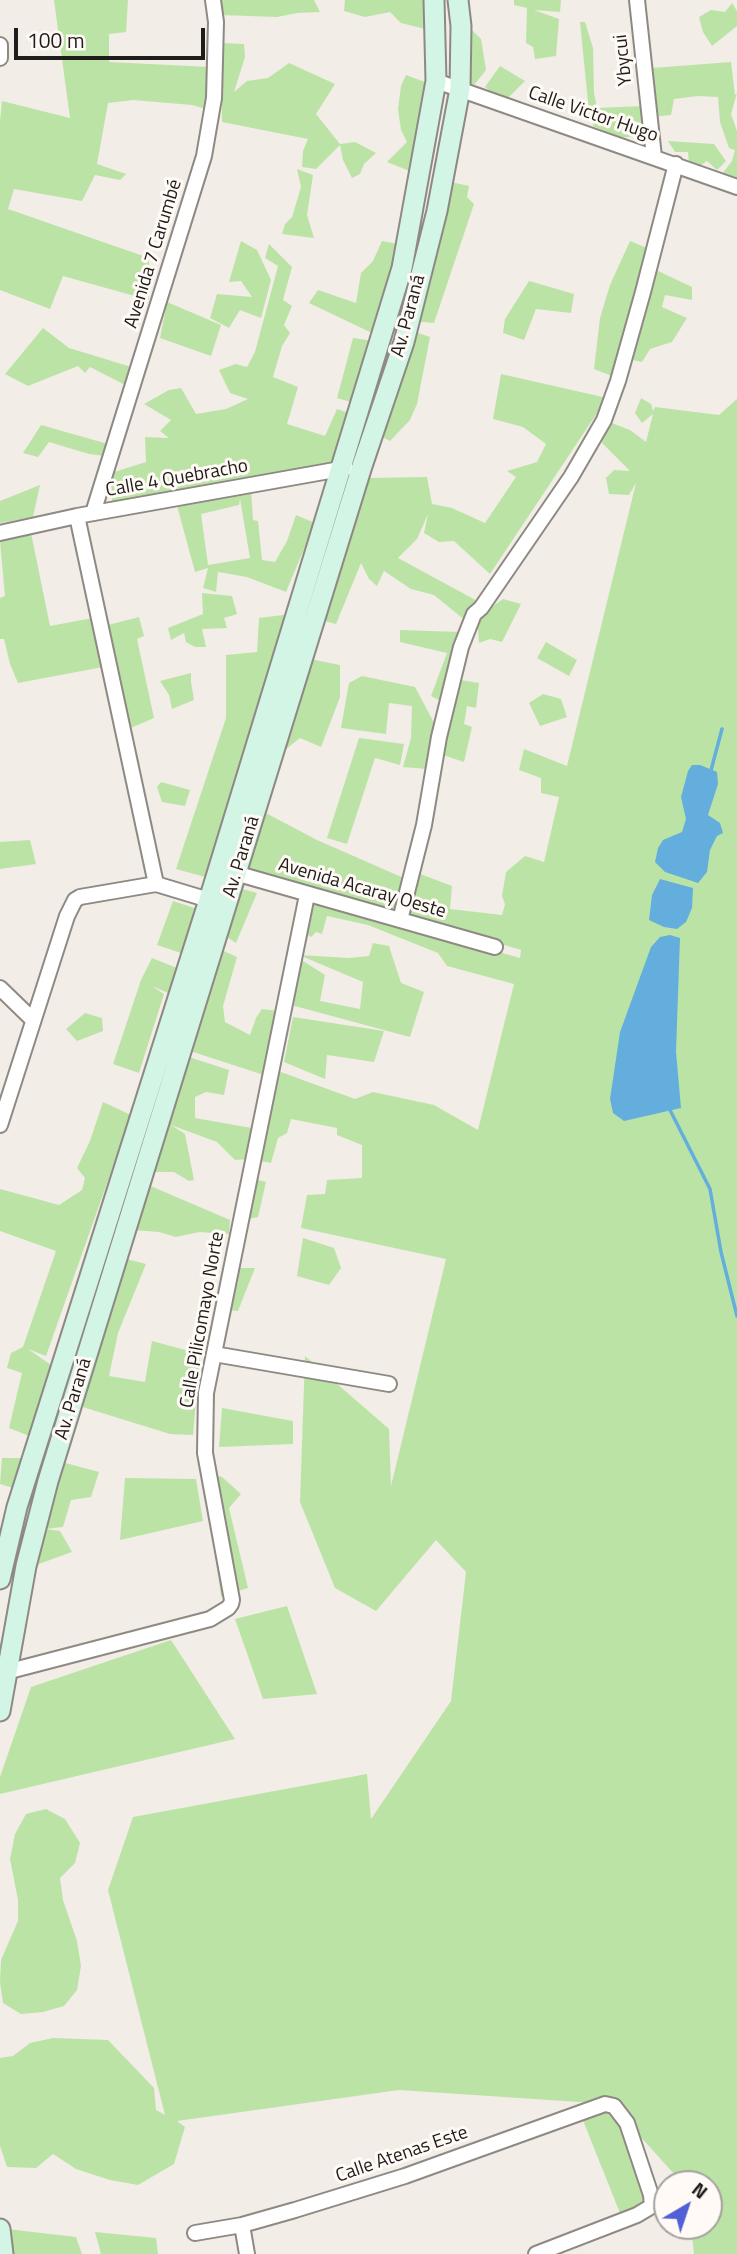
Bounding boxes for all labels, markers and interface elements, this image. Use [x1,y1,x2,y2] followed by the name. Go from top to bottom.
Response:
[18,14,208,58] scale bar
[27,24,84,56] text: 100 m
[610,33,638,87] street label: Ybycui
[525,82,661,148] street label: Calle Victor Hugo
[121,177,187,331] street label: Avenida 7 Carumbé
[387,272,431,360] street label: Av. Paraná
[104,455,250,503] street label: Calle 4 Quebracho
[219,813,265,901] street label: Av. Paraná
[276,854,448,924] street label: Avenida Acaray Oeste
[176,1230,230,1410] street label: Calle Pilicomayo Norte
[51,1355,97,1443] street label: Av. Paraná
[333,2122,471,2188] street label: Calle Atenas Este
[653,2170,723,2240] north arrow
[686,2174,715,2205] text: N

